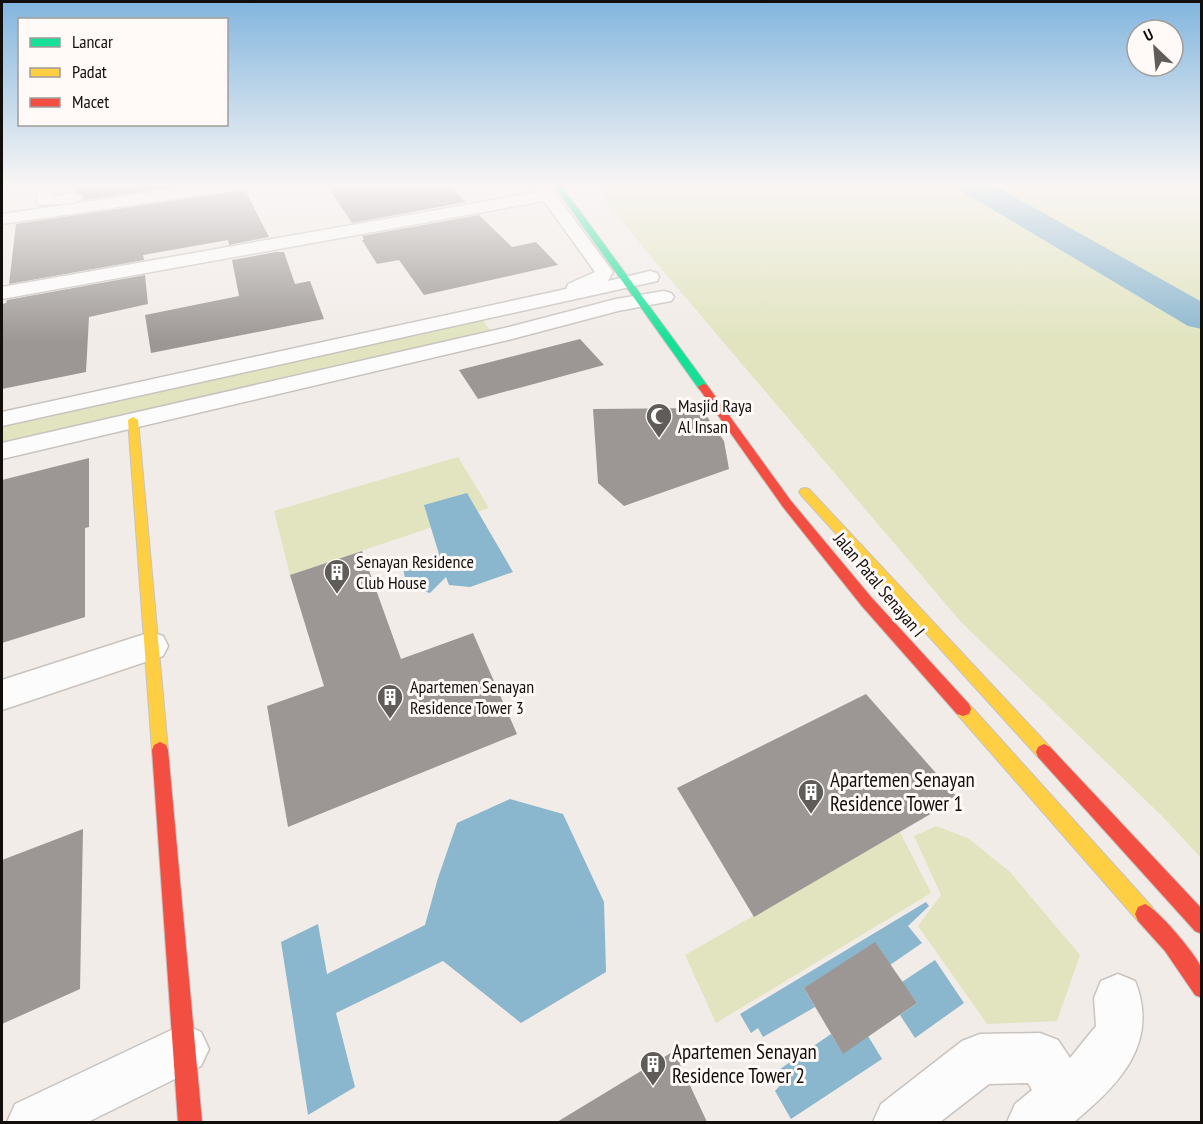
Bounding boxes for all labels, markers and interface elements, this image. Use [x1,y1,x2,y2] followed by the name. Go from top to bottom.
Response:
[18,18,228,126] legend
[1125,18,1185,78] north arrow
[1140,24,1157,45] text: U
[72,30,113,53] text: Lancar
[72,60,107,83] text: Padat
[72,90,109,113] text: Macet
[678,394,752,438] place label: Masjid Raya Al Insan
[644,401,674,439] mosque icon: Masjid Raya Al Insan
[828,527,930,642] street label: Jalan Patal Senayan I
[356,550,474,594] place label: Senayan Residence Club House
[322,557,352,595] building icon: Senayan Residence Club House
[410,675,534,719] place label: Apartemen Senayan Residence Tower 3
[375,682,405,720] building icon: Apartemen Senayan Residence Tower 3
[830,766,975,817] place label: Apartemen Senayan Residence Tower 1
[796,777,826,815] building icon: Apartemen Senayan Residence Tower 1
[672,1038,817,1089] place label: Apartemen Senayan Residence Tower 2
[638,1049,668,1087] building icon: Apartemen Senayan Residence Tower 2

